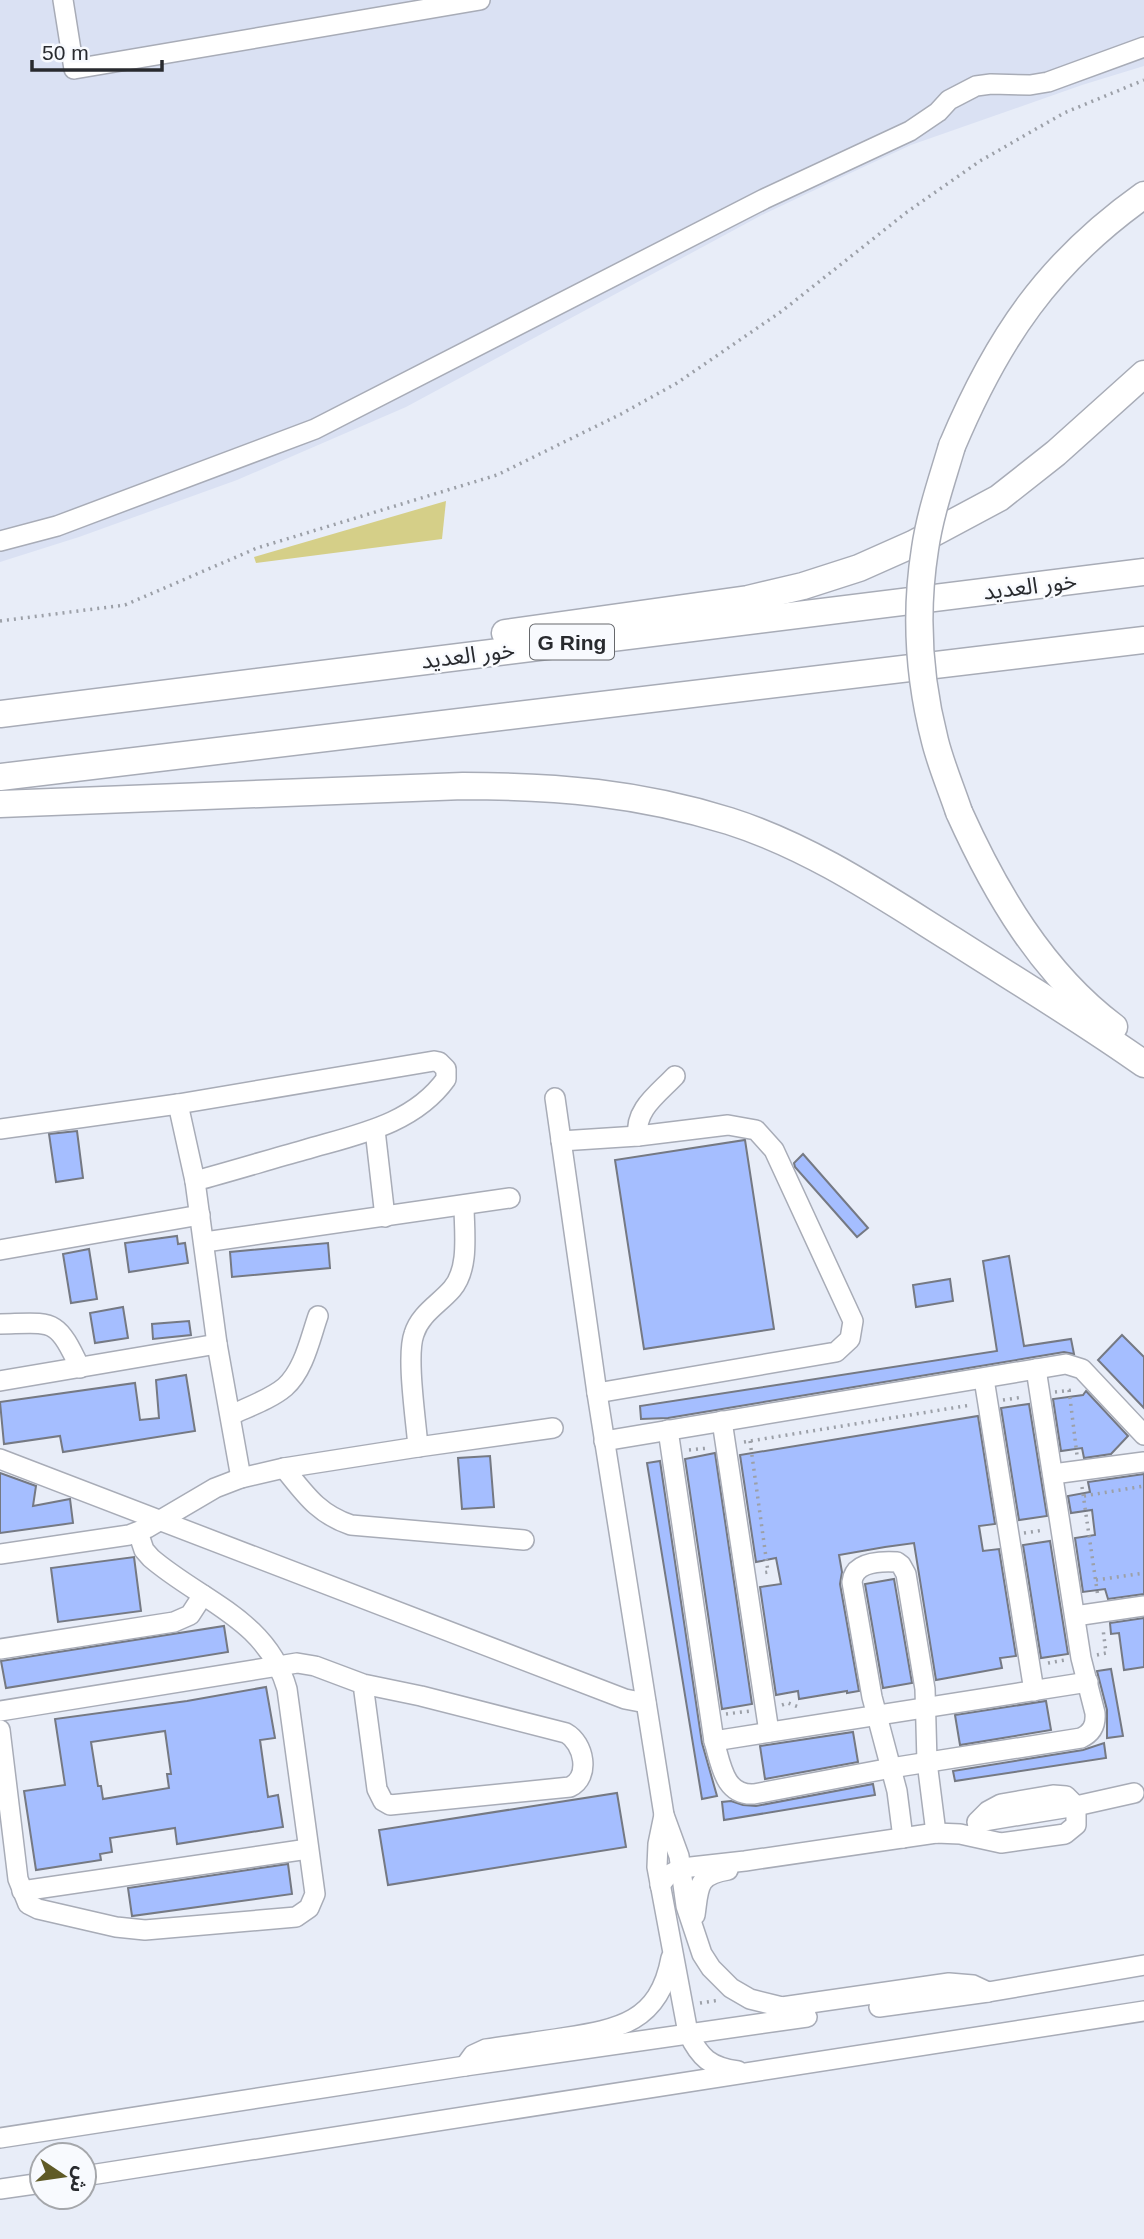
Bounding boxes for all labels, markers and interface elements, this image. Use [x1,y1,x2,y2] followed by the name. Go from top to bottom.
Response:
[32,28,161,72] scale bar
[42,41,89,64] text: 50 m
[982,567,1078,606] street label: خور العديد
[530,624,614,660] road number: G Ring
[420,636,516,675] street label: خور العديد
[28,2141,98,2211] north arrow
[66,2165,92,2195] text: ش

